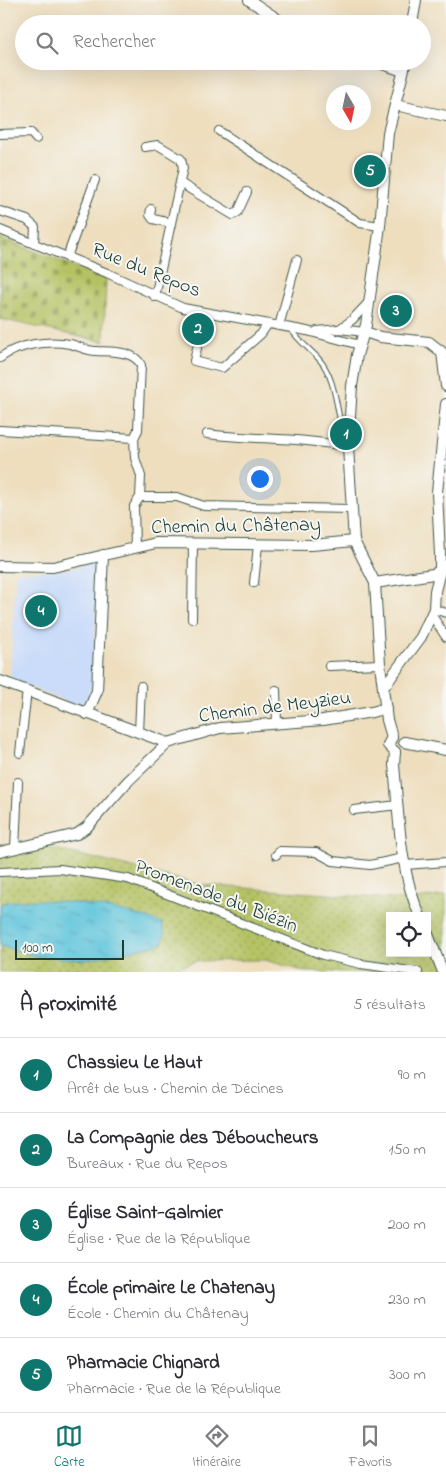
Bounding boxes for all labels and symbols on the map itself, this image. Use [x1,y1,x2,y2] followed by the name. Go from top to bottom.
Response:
[326,85,371,130] north arrow
[354,152,386,190] pin: 5
[87,236,205,306] street label: Rue du Repos
[380,292,412,330] pin: 3
[182,310,214,348] pin: 2
[330,415,362,453] pin: 1
[247,466,273,492] your location
[151,511,321,543] street label: Chemin du Châtenay
[25,592,57,630] pin: 4
[197,684,353,732] street label: Chemin de Meyzieu
[130,852,302,942] street label: Promenade du Biézin
[15,937,124,960] scale bar

